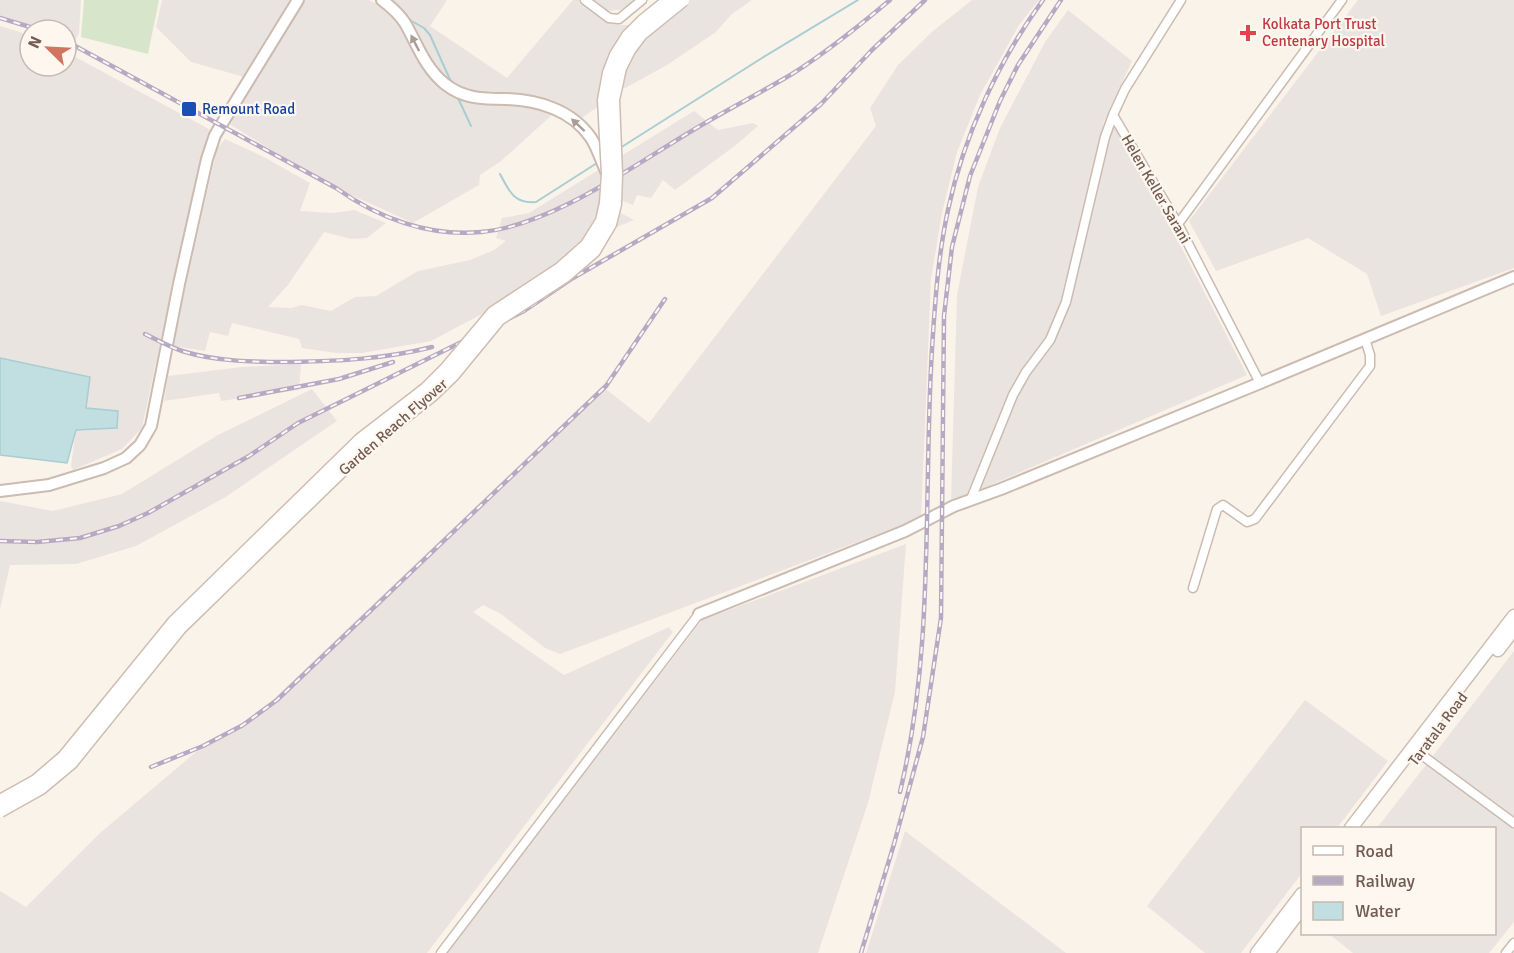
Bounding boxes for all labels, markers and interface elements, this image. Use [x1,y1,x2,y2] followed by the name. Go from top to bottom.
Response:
[1262,15,1385,50] place label: Kolkata Port Trust Centenary Hospital
[18,18,78,78] north arrow
[1239,24,1257,42] marker: Kolkata Port Trust Centenary Hospital
[24,33,47,51] text: N
[410,34,419,51] one-way arrow
[180,100,198,118] marker: Remount Road
[202,100,295,118] place label: Remount Road
[571,119,586,132] one-way arrow
[1117,131,1195,247] street label: Helen Keller Sarani
[335,375,451,479] street label: Garden Reach Flyover
[1405,689,1471,769] street label: Taratala Road
[1301,827,1496,935] legend
[1355,840,1394,862] text: Road
[1355,870,1416,892] text: Railway
[1355,900,1401,922] text: Water

